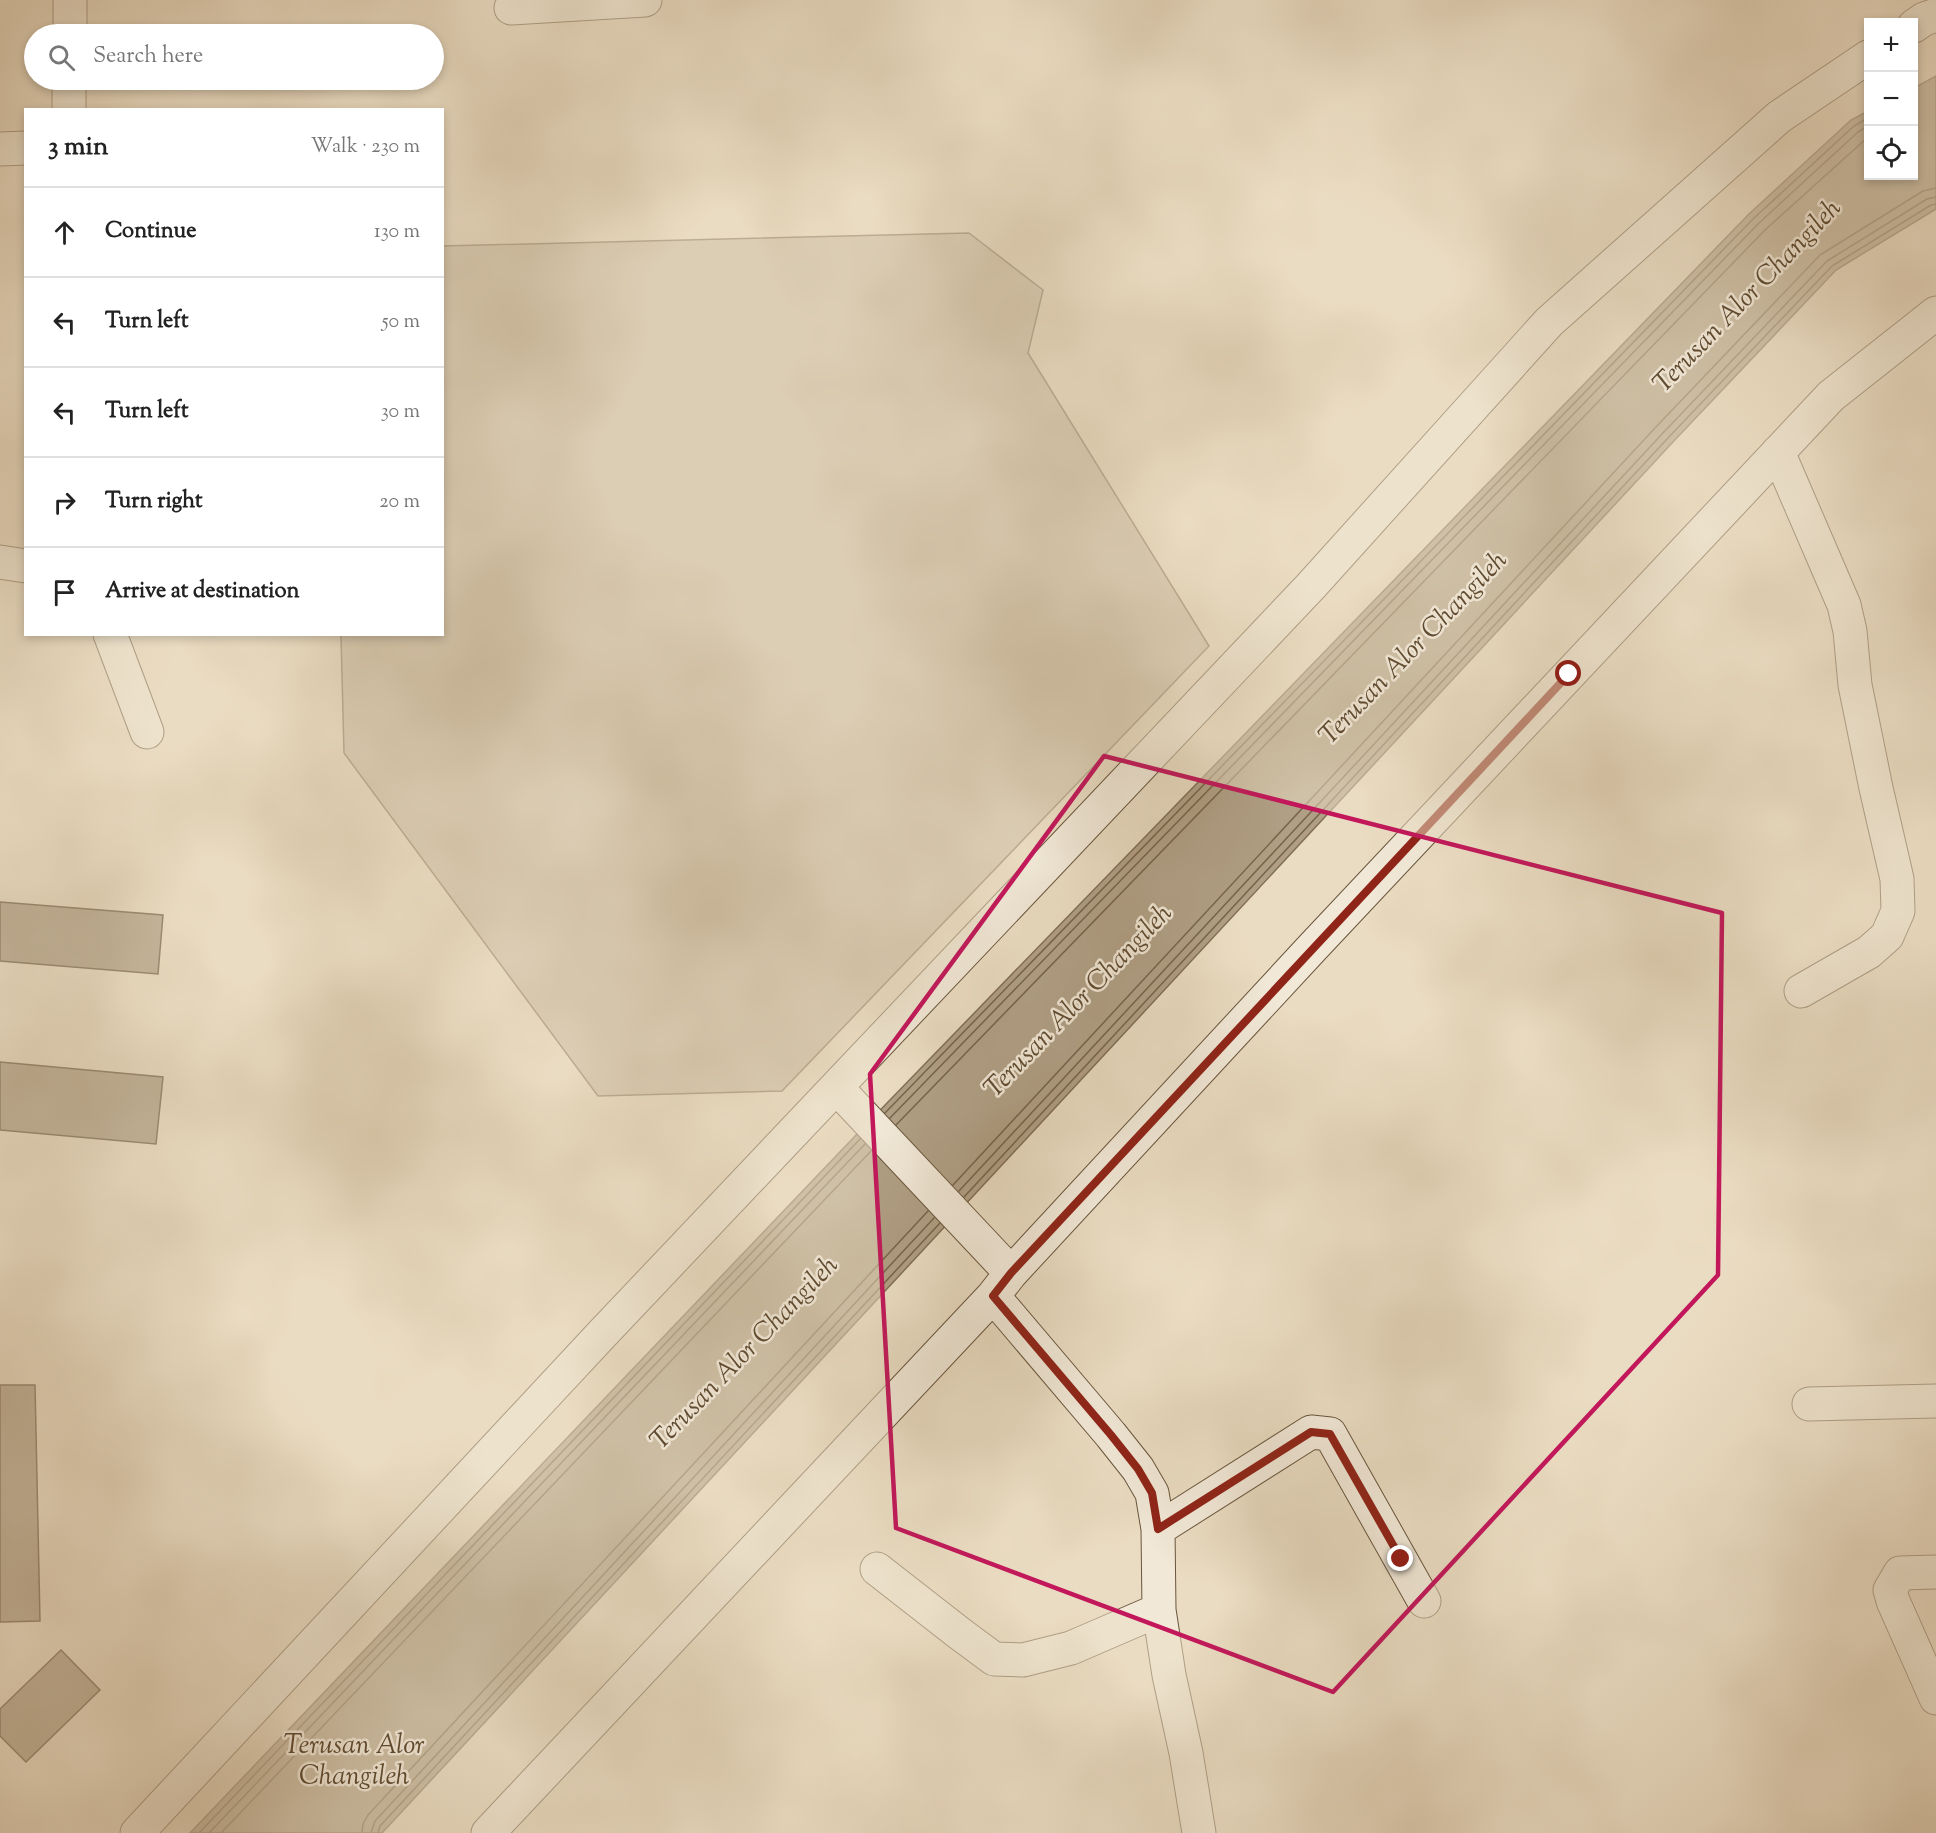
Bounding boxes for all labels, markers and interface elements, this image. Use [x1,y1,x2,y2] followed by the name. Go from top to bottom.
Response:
[1864,18,1918,180] map controls
[1864,18,1918,72] button: +
[24,24,444,90] search box
[45,41,78,74] icon: search
[93,41,203,73] text: Search here
[1864,72,1918,126] button: −
[1864,126,1918,180] button: locate
[48,129,108,166] text: 3 min
[311,133,420,162] text: Walk · 230 m
[1645,191,1851,403] water label: Terusan Alor Changileh
[48,216,81,249] icon: ahead
[105,216,196,248] text: Continue
[374,218,420,247] text: 130 m
[48,306,81,339] icon: left
[105,306,188,338] text: Turn left
[382,308,420,337] text: 50 m
[48,396,81,429] icon: left
[105,396,188,428] text: Turn left
[381,398,420,427] text: 30 m
[48,486,81,519] icon: right
[105,486,202,518] text: Turn right
[379,488,420,517] text: 20 m
[1311,543,1517,755] water label: Terusan Alor Changileh
[48,576,81,609] icon: arrive
[105,576,300,608] text: Arrive at destination
[1555,660,1581,686] route start
[976,896,1182,1108] water label: Terusan Alor Changileh
[642,1248,848,1460] water label: Terusan Alor Changileh
[1387,1545,1413,1571] route end
[283,1727,425,1797] water label: Terusan Alor Changileh

